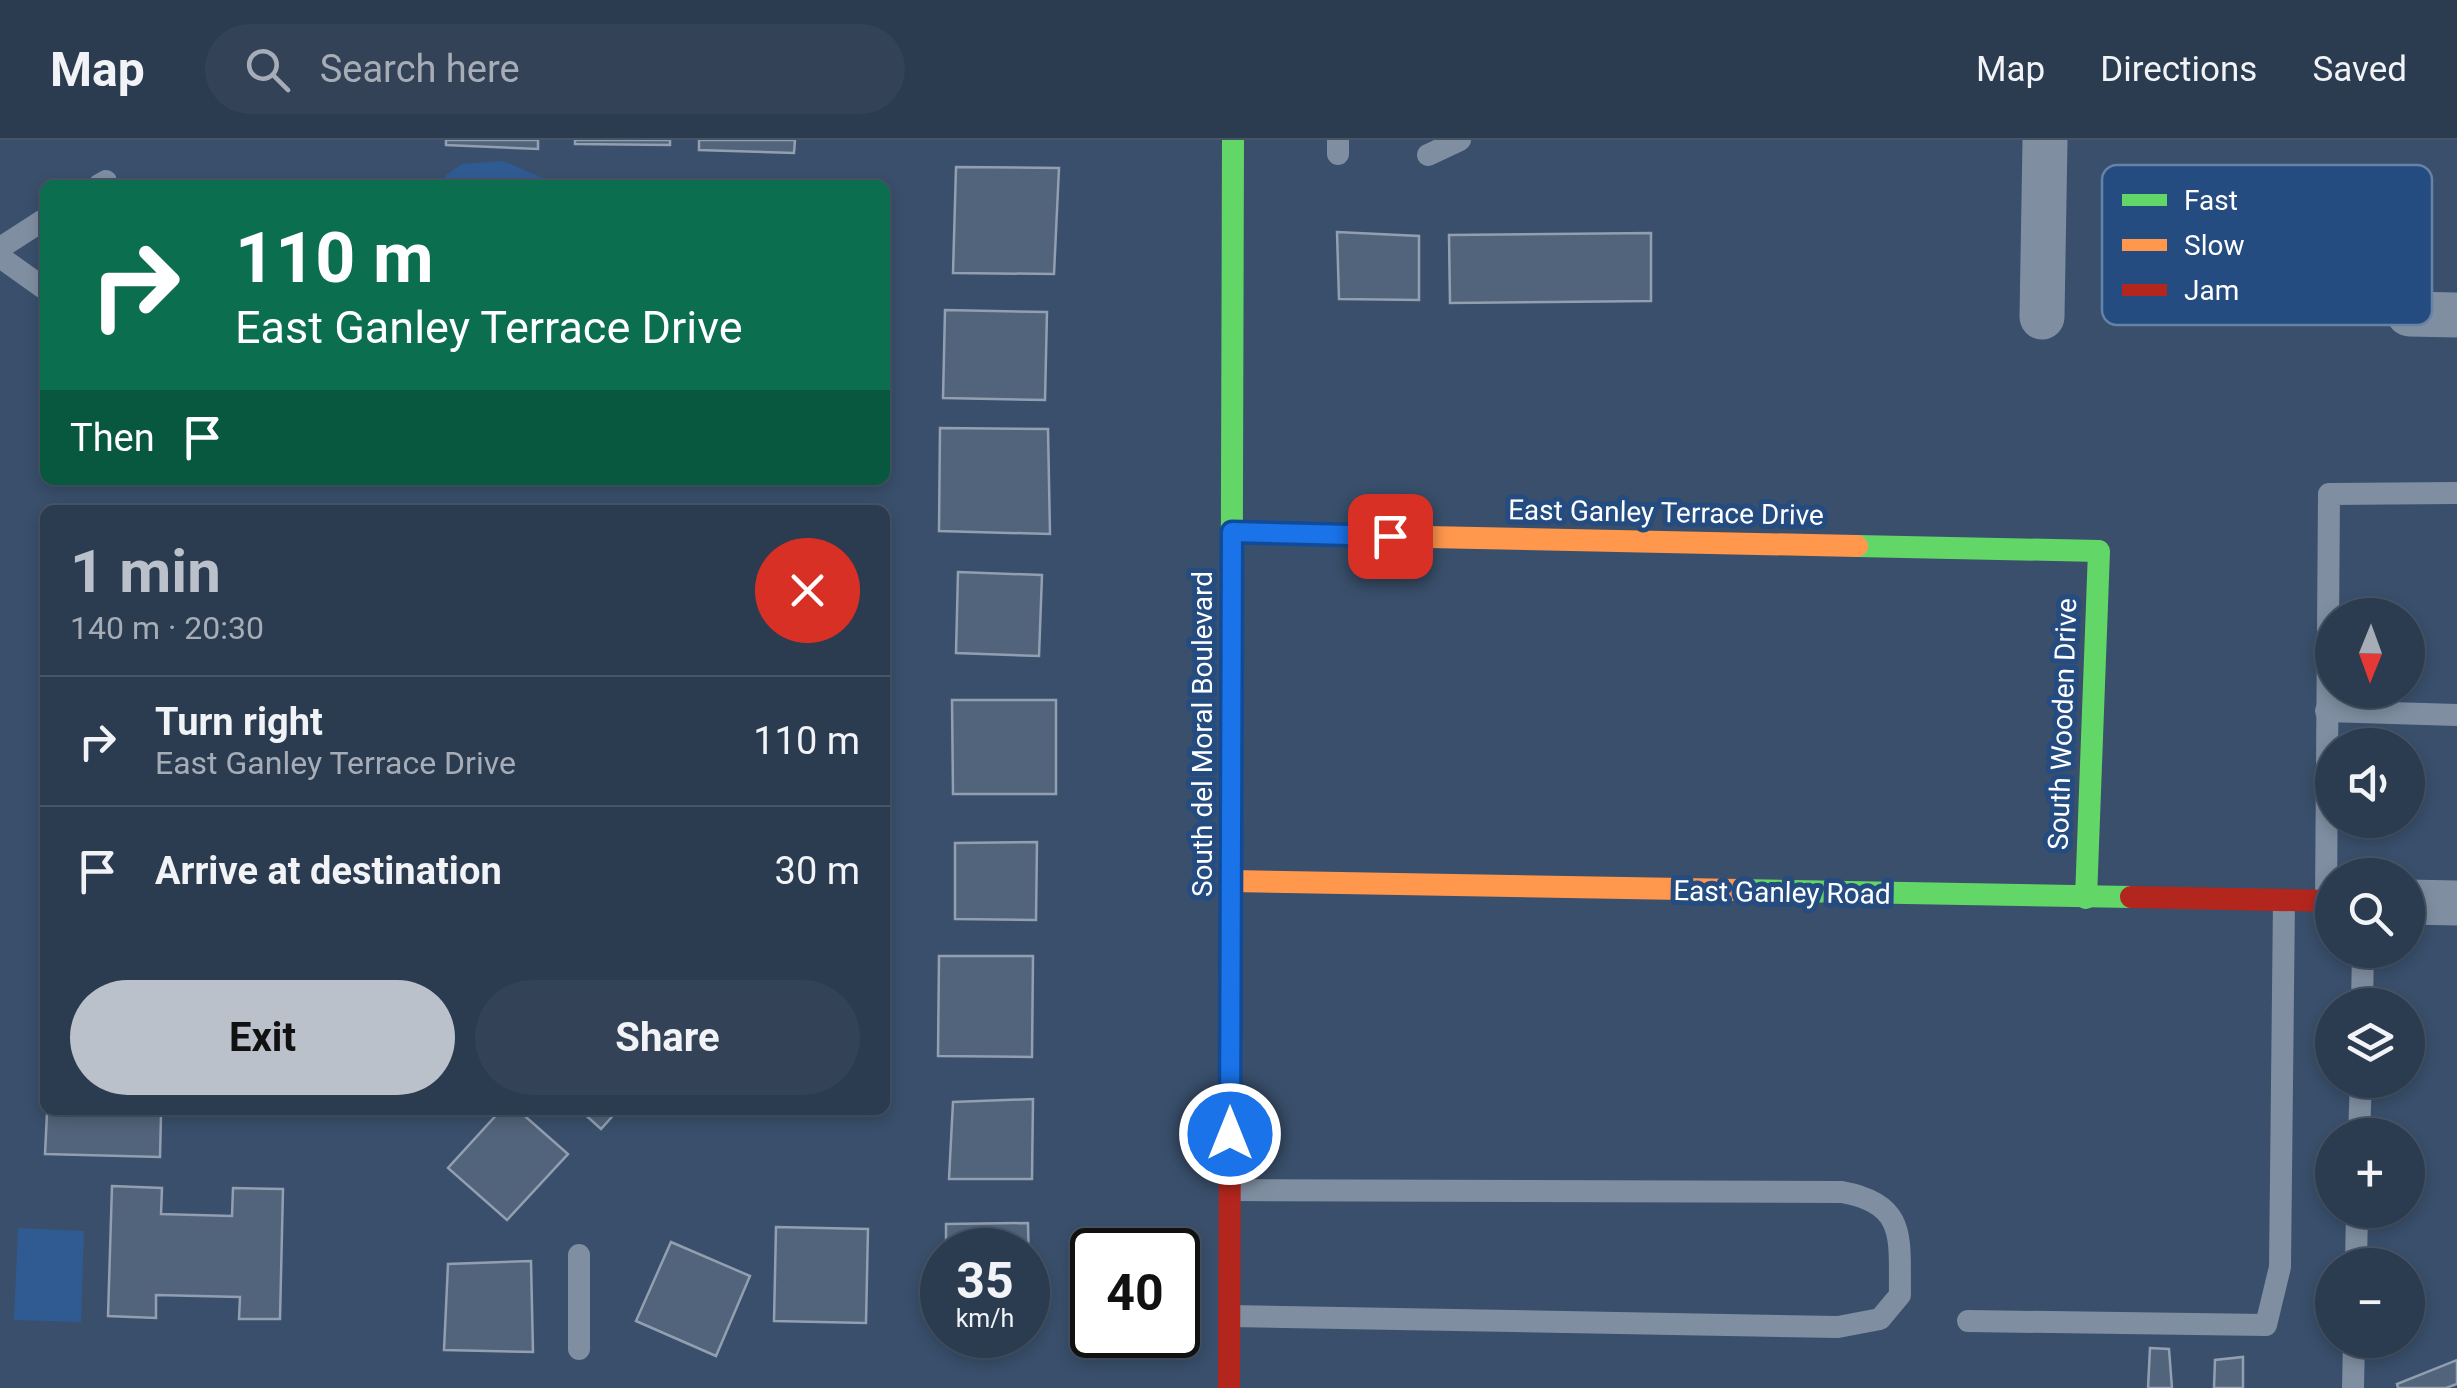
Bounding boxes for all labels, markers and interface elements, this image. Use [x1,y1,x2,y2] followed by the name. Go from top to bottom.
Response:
[205,24,905,114] search box
[50,41,145,98] text: Map
[240,42,295,97] icon: search
[320,47,520,91] text: Search here
[1976,49,2045,90] text: Map
[2100,49,2257,90] text: Directions
[2312,49,2407,90] text: Saved
[2102,165,2432,325] legend
[2184,184,2238,217] text: Fast
[235,217,434,299] text: 110 m
[70,220,200,350] icon: right
[2184,229,2244,262] text: Slow
[2184,274,2239,307] text: Jam
[235,301,743,354] text: East Ganley Terrace Drive
[175,410,230,465] icon: arrive
[70,416,155,460] text: Then
[1508,493,1824,532] street label: East Ganley Terrace Drive
[1348,494,1433,579] pin
[1363,509,1418,564] icon: arrive
[70,536,221,607] text: 1 min
[755,538,860,643] button: close
[1186,571,1219,897] street label: South del Moral Boulevard
[2042,598,2083,850] street label: South Wooden Drive
[2315,598,2425,708] north arrow
[2315,598,2425,1358] map controls
[70,609,264,647] text: 140 m · 20:30
[155,700,323,744] text: Turn right
[70,714,125,769] icon: right
[753,719,860,763] text: 110 m
[2315,728,2425,838] button: sound
[155,744,516,782] text: East Ganley Terrace Drive
[70,844,125,899] icon: arrive
[155,849,502,893] text: Arrive at destination
[775,849,860,893] text: 30 m
[2315,858,2425,968] button: search
[1673,874,1891,911] street label: East Ganley Road
[70,980,455,1095] button: Exit
[475,980,860,1095] button: Share
[2315,988,2425,1098] button: layers
[1178,1082,1282,1186] position arrow
[2315,1118,2425,1228] button: +
[1070,1228,1200,1358] speed limit sign: 40
[2315,1248,2425,1358] button: −
[956,1252,1014,1310] text: 35
[956,1304,1014,1333] text: km/h

